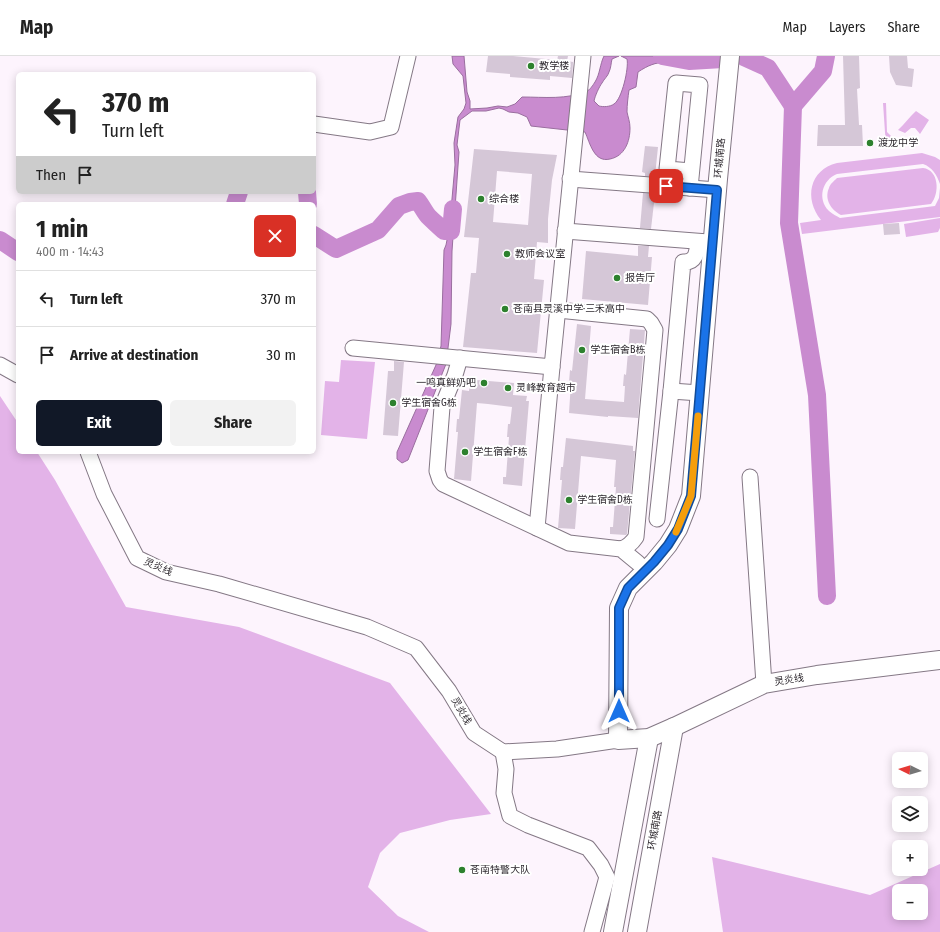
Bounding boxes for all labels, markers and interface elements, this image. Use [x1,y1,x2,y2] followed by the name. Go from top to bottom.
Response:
[20,16,53,39] text: Map
[783,19,807,36] text: Map
[829,19,865,36] text: Layers
[887,19,920,36] text: Share
[539,60,569,72] place label: 教学楼
[526,61,536,71] marker: 教学楼
[102,86,169,119] text: 370 m
[36,88,88,140] icon: left
[102,120,164,142] text: Turn left
[878,137,918,149] place label: 渡龙中学
[712,138,728,178] street label: 环城南路
[865,138,875,148] marker: 渡龙中学
[74,164,96,186] icon: arrive
[36,166,66,184] text: Then
[649,169,683,203] pin
[655,175,677,197] icon: arrive
[489,193,519,205] place label: 综合楼
[476,194,486,204] marker: 综合楼
[36,215,88,243] text: 1 min
[254,215,296,257] button: close
[36,244,104,259] text: 400 m · 14:43
[515,248,565,260] place label: 教师会议室
[502,249,512,259] marker: 教师会议室
[625,272,655,284] place label: 报告厅
[612,273,622,283] marker: 报告厅
[36,288,58,310] icon: left
[70,290,123,308] text: Turn left
[261,290,296,308] text: 370 m
[513,303,625,315] place label: 苍南县灵溪中学·三禾高中
[500,304,510,314] marker: 苍南县灵溪中学·三禾高中
[36,344,58,366] icon: arrive
[590,344,645,356] place label: 学生宿舍B栋
[577,345,587,355] marker: 学生宿舍B栋
[70,346,198,364] text: Arrive at destination
[266,346,296,364] text: 30 m
[416,377,476,389] place label: 一鸣真鲜奶吧
[479,378,489,388] marker: 一鸣真鲜奶吧
[516,382,576,394] place label: 灵峰教育超市
[503,383,513,393] marker: 灵峰教育超市
[401,397,457,409] place label: 学生宿舍G栋
[388,398,398,408] marker: 学生宿舍G栋
[36,400,162,446] button: Exit
[170,400,296,446] button: Share
[473,446,527,458] place label: 学生宿舍F栋
[460,447,470,457] marker: 学生宿舍F栋
[577,494,633,506] place label: 学生宿舍D栋
[564,495,574,505] marker: 学生宿舍D栋
[142,556,174,578] street label: 灵炎线
[773,672,805,688] street label: 灵炎线
[598,690,640,732] position arrow
[448,695,474,727] street label: 灵炎线
[892,752,928,788] north arrow
[892,752,928,920] map controls
[892,796,928,832] button: layers
[646,809,664,851] street label: 环城南路
[892,840,928,876] button: +
[470,864,530,876] place label: 苍南特警大队
[457,865,467,875] marker: 苍南特警大队
[892,884,928,920] button: −

